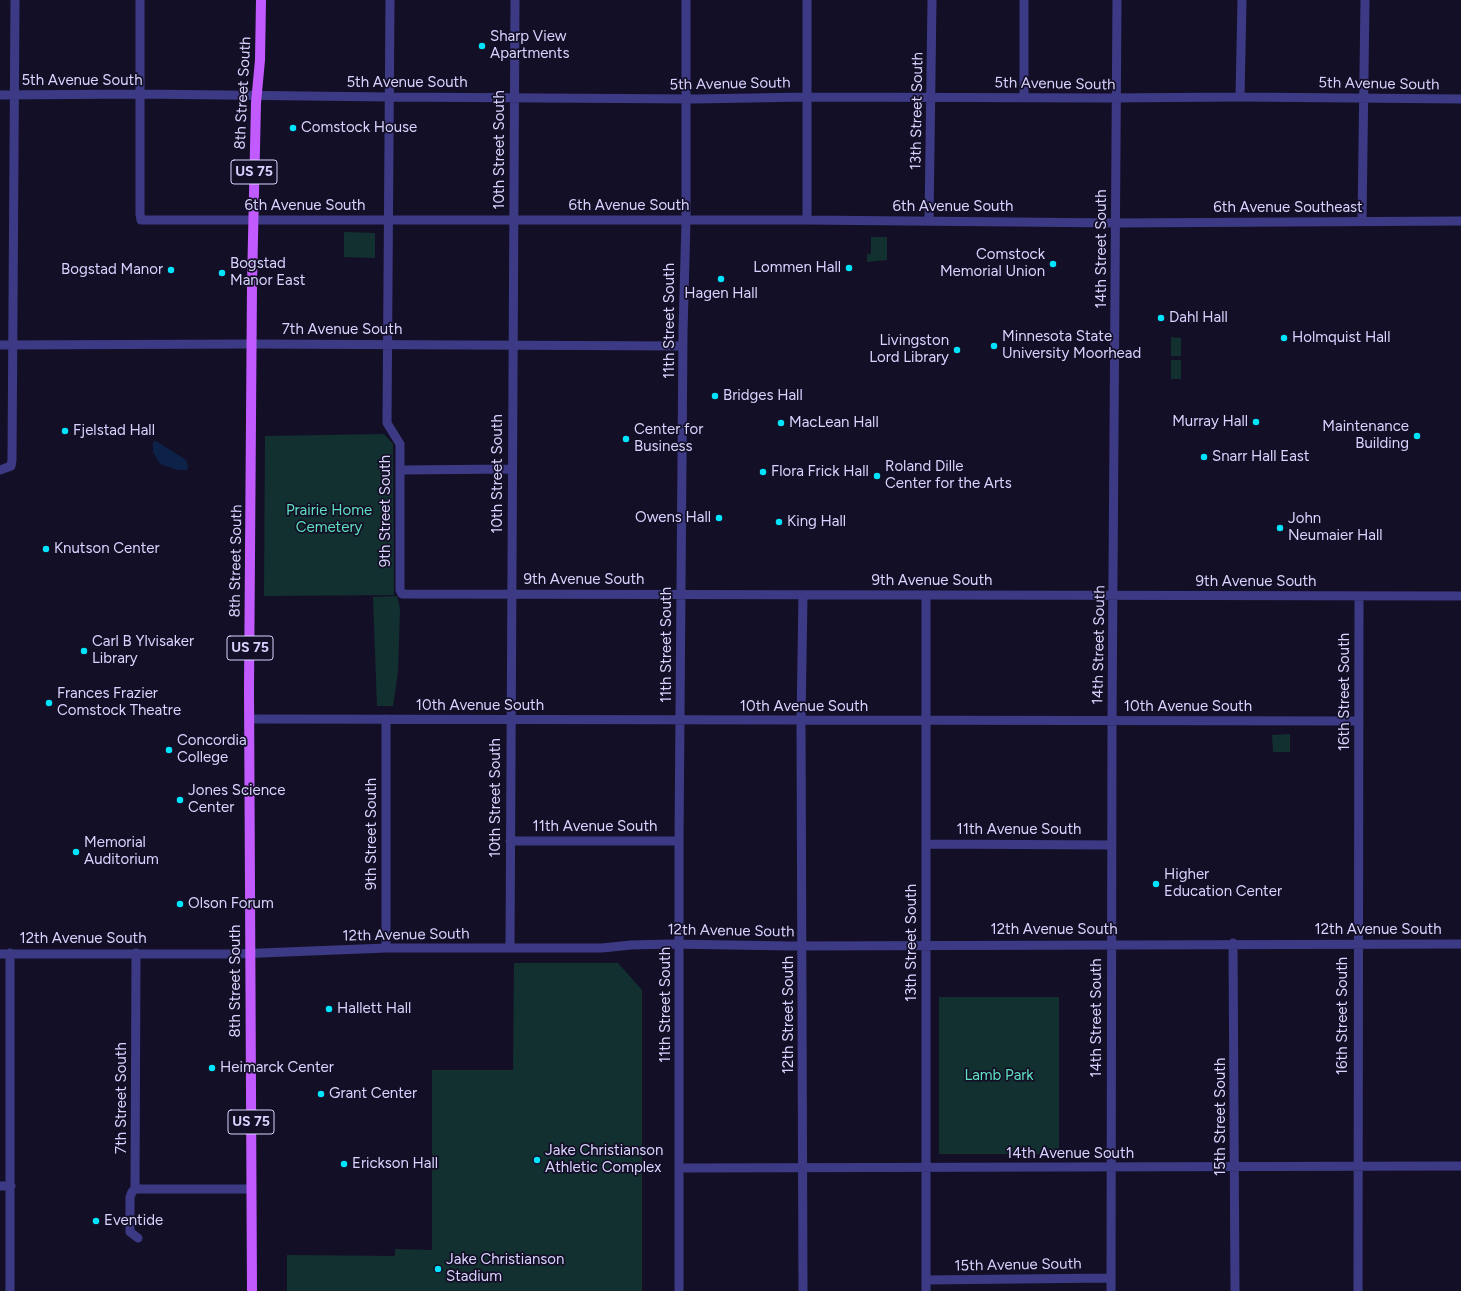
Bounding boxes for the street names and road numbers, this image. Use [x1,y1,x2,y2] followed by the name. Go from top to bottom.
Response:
[231,36,255,150] street label: 8th Street South
[907,52,927,170] street label: 13th Street South
[21,72,143,90] street label: 5th Avenue South
[346,74,468,92] street label: 5th Avenue South
[669,74,791,94] street label: 5th Avenue South
[994,74,1116,94] street label: 5th Avenue South
[1318,74,1440,94] street label: 5th Avenue South
[491,90,509,210] street label: 10th Street South
[231,160,277,184] road number: US 75
[1093,189,1111,309] street label: 14th Street South
[245,197,365,215] street label: 6th Avenue South
[569,197,689,215] street label: 6th Avenue South
[893,198,1013,216] street label: 6th Avenue South
[1213,199,1363,217] street label: 6th Avenue Southeast
[661,263,679,379] street label: 11th Street South
[282,321,402,339] street label: 7th Avenue South
[489,414,507,534] street label: 10th Street South
[377,455,395,567] street label: 9th Street South
[226,504,246,618] street label: 8th Street South
[524,571,644,589] street label: 9th Avenue South
[872,572,992,590] street label: 9th Avenue South
[1196,573,1316,591] street label: 9th Avenue South
[1089,585,1109,705] street label: 14th Street South
[658,587,676,703] street label: 11th Street South
[1336,633,1354,751] street label: 16th Street South
[227,636,273,660] road number: US 75
[416,697,544,715] street label: 10th Avenue South
[740,698,868,716] street label: 10th Avenue South
[1124,698,1252,716] street label: 10th Avenue South
[487,738,505,858] street label: 10th Street South
[363,778,381,890] street label: 9th Street South
[533,818,657,836] street label: 11th Avenue South
[957,821,1081,839] street label: 11th Avenue South
[903,884,921,1002] street label: 13th Street South
[667,921,795,941] street label: 12th Avenue South
[990,921,1118,939] street label: 12th Avenue South
[1314,921,1442,939] street label: 12th Avenue South
[227,925,245,1037] street label: 8th Street South
[342,925,470,945] street label: 12th Avenue South
[19,930,147,948] street label: 12th Avenue South
[657,947,675,1063] street label: 11th Street South
[780,956,798,1074] street label: 12th Street South
[1334,957,1352,1075] street label: 16th Street South
[1088,958,1106,1078] street label: 14th Street South
[113,1042,131,1154] street label: 7th Street South
[1212,1058,1230,1176] street label: 15th Street South
[228,1110,274,1134] road number: US 75
[1006,1145,1134,1163] street label: 14th Avenue South
[954,1255,1082,1275] street label: 15th Avenue South

